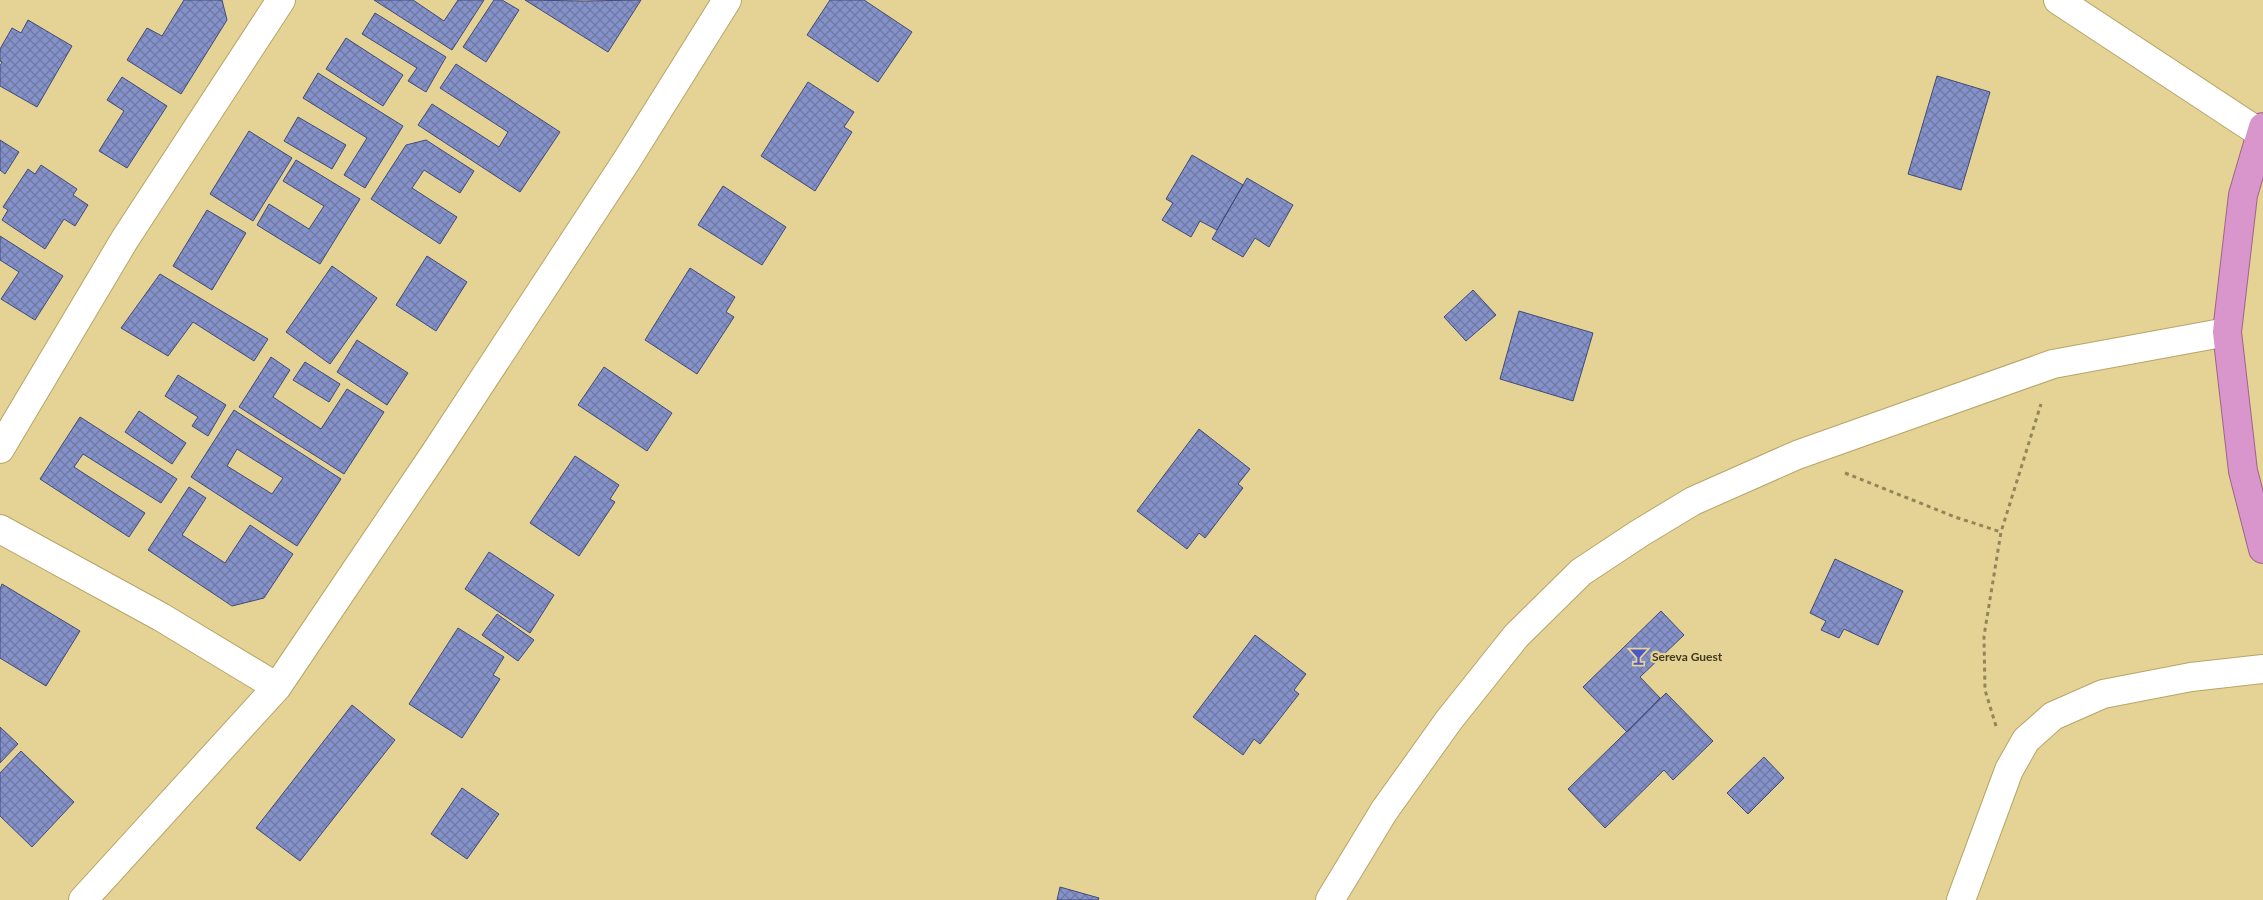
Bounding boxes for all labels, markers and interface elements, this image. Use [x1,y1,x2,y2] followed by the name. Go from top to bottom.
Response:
[1628,646,1648,666] bar icon: Sereva Guest
[1652,649,1723,664] place label: Sereva Guest

